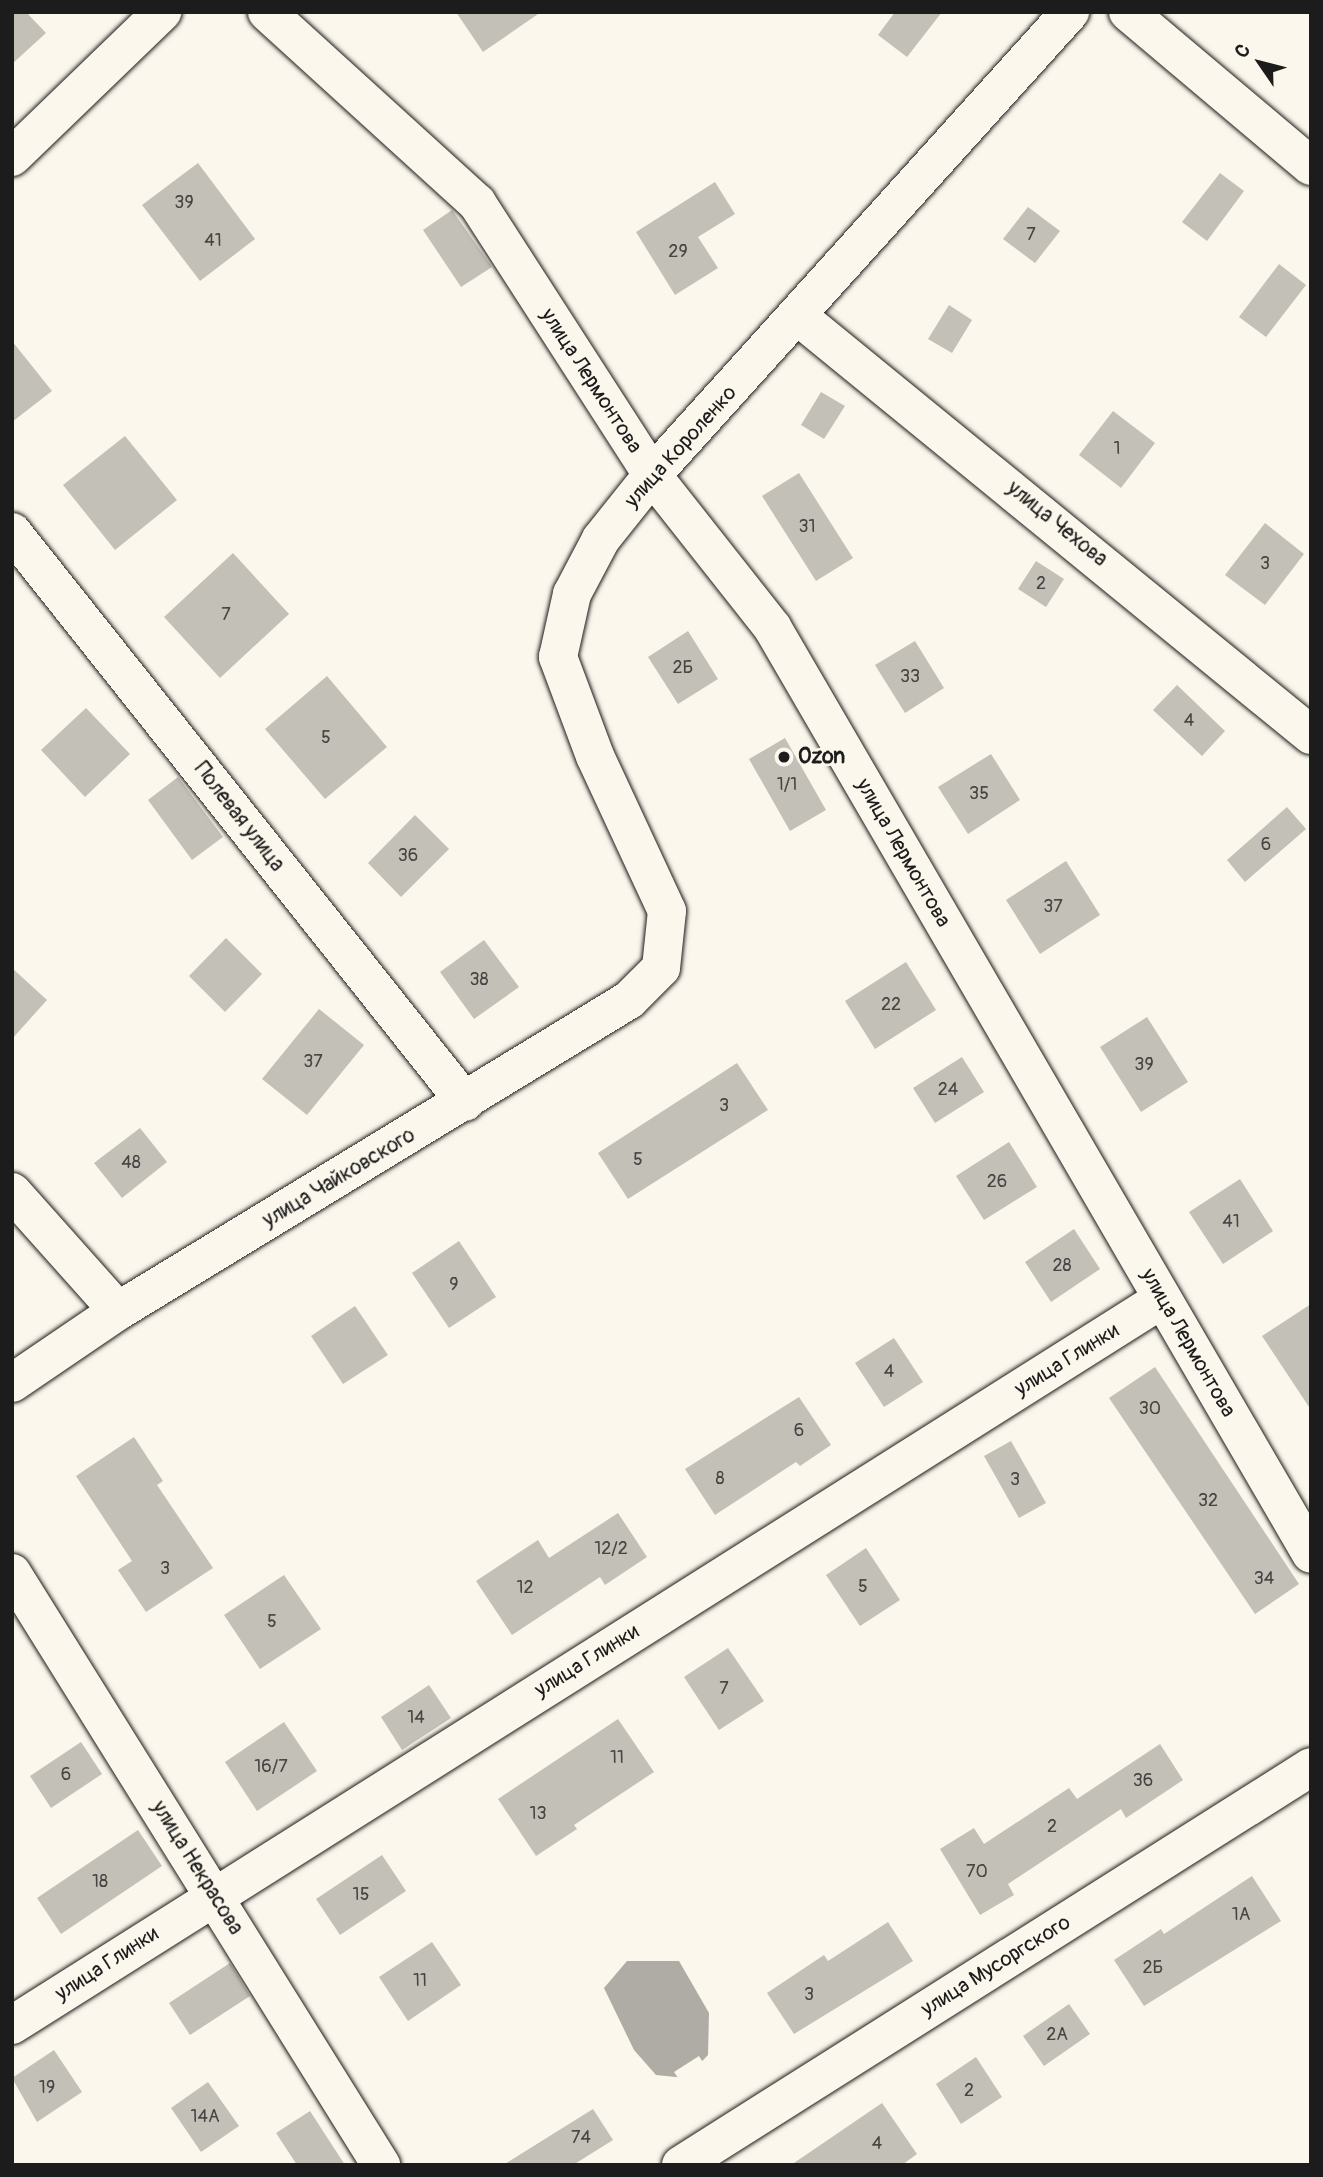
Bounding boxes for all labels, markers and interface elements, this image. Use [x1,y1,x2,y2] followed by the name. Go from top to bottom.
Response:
[1225,28,1295,98] north arrow
[1230,39,1256,63] text: С
[174,192,194,214] house number: 39
[1026,224,1036,246] house number: 7
[204,230,222,252] house number: 41
[668,241,688,263] house number: 29
[535,304,647,458] street label: улица Лермонтова
[620,381,742,513] street label: улица Короленко
[1113,438,1121,460] house number: 1
[1002,476,1112,572] street label: улица Чехова
[798,516,816,538] house number: 31
[1260,553,1270,575] house number: 3
[1036,573,1046,595] house number: 2
[221,604,231,626] house number: 7
[673,657,693,679] house number: 2Б
[900,666,920,688] house number: 33
[1184,710,1194,732] house number: 4
[321,727,331,749] house number: 5
[798,744,845,770] place label: Ozon
[776,749,792,765] marker: Ozon
[188,757,290,877] street label: Полевая улица
[777,774,797,796] house number: 1/1
[850,774,956,932] street label: улица Лермонтова
[969,783,989,805] house number: 35
[1261,834,1271,856] house number: 6
[398,845,418,867] house number: 36
[1043,896,1063,918] house number: 37
[469,969,489,991] house number: 38
[881,994,901,1016] house number: 22
[303,1051,323,1073] house number: 37
[1134,1054,1154,1076] house number: 39
[938,1079,958,1101] house number: 24
[719,1095,729,1117] house number: 3
[258,1123,420,1233] street label: улица Чайковского
[633,1149,643,1171] house number: 5
[121,1152,141,1174] house number: 48
[987,1171,1007,1193] house number: 26
[1222,1211,1240,1233] house number: 41
[1052,1255,1072,1277] house number: 28
[1135,1264,1241,1422] street label: улица Лермонтова
[449,1274,459,1296] house number: 9
[1010,1318,1124,1402] street label: улица Глинки
[884,1361,894,1383] house number: 4
[1139,1398,1161,1420] house number: 30
[794,1420,804,1442] house number: 6
[715,1468,725,1490] house number: 8
[1010,1469,1020,1491] house number: 3
[1198,1490,1218,1512] house number: 32
[594,1538,628,1560] house number: 12/2
[160,1558,170,1580] house number: 3
[1254,1568,1274,1590] house number: 34
[858,1576,868,1598] house number: 5
[516,1577,534,1599] house number: 12
[267,1611,277,1633] house number: 5
[530,1619,644,1703] street label: улица Глинки
[719,1678,729,1700] house number: 7
[407,1707,425,1729] house number: 14
[610,1747,624,1769] house number: 11
[254,1756,288,1778] house number: 16/7
[61,1764,71,1786] house number: 6
[1133,1770,1153,1792] house number: 36
[146,1796,248,1940] street label: улица Некрасова
[529,1803,547,1825] house number: 13
[1047,1816,1057,1838] house number: 2
[966,1861,988,1883] house number: 70
[92,1871,108,1893] house number: 18
[353,1884,369,1906] house number: 15
[1232,1904,1250,1926] house number: 1А
[917,1910,1075,2022] street label: улица Мусоргского
[51,1921,163,2007] street label: улица Глинки
[1143,1957,1163,1979] house number: 2Б
[413,1970,427,1992] house number: 11
[804,1984,814,2006] house number: 3
[1046,2024,1068,2046] house number: 2А
[39,2077,55,2099] house number: 19
[964,2080,974,2102] house number: 2
[190,2106,220,2128] house number: 14А
[571,2127,591,2149] house number: 74
[872,2133,882,2155] house number: 4

